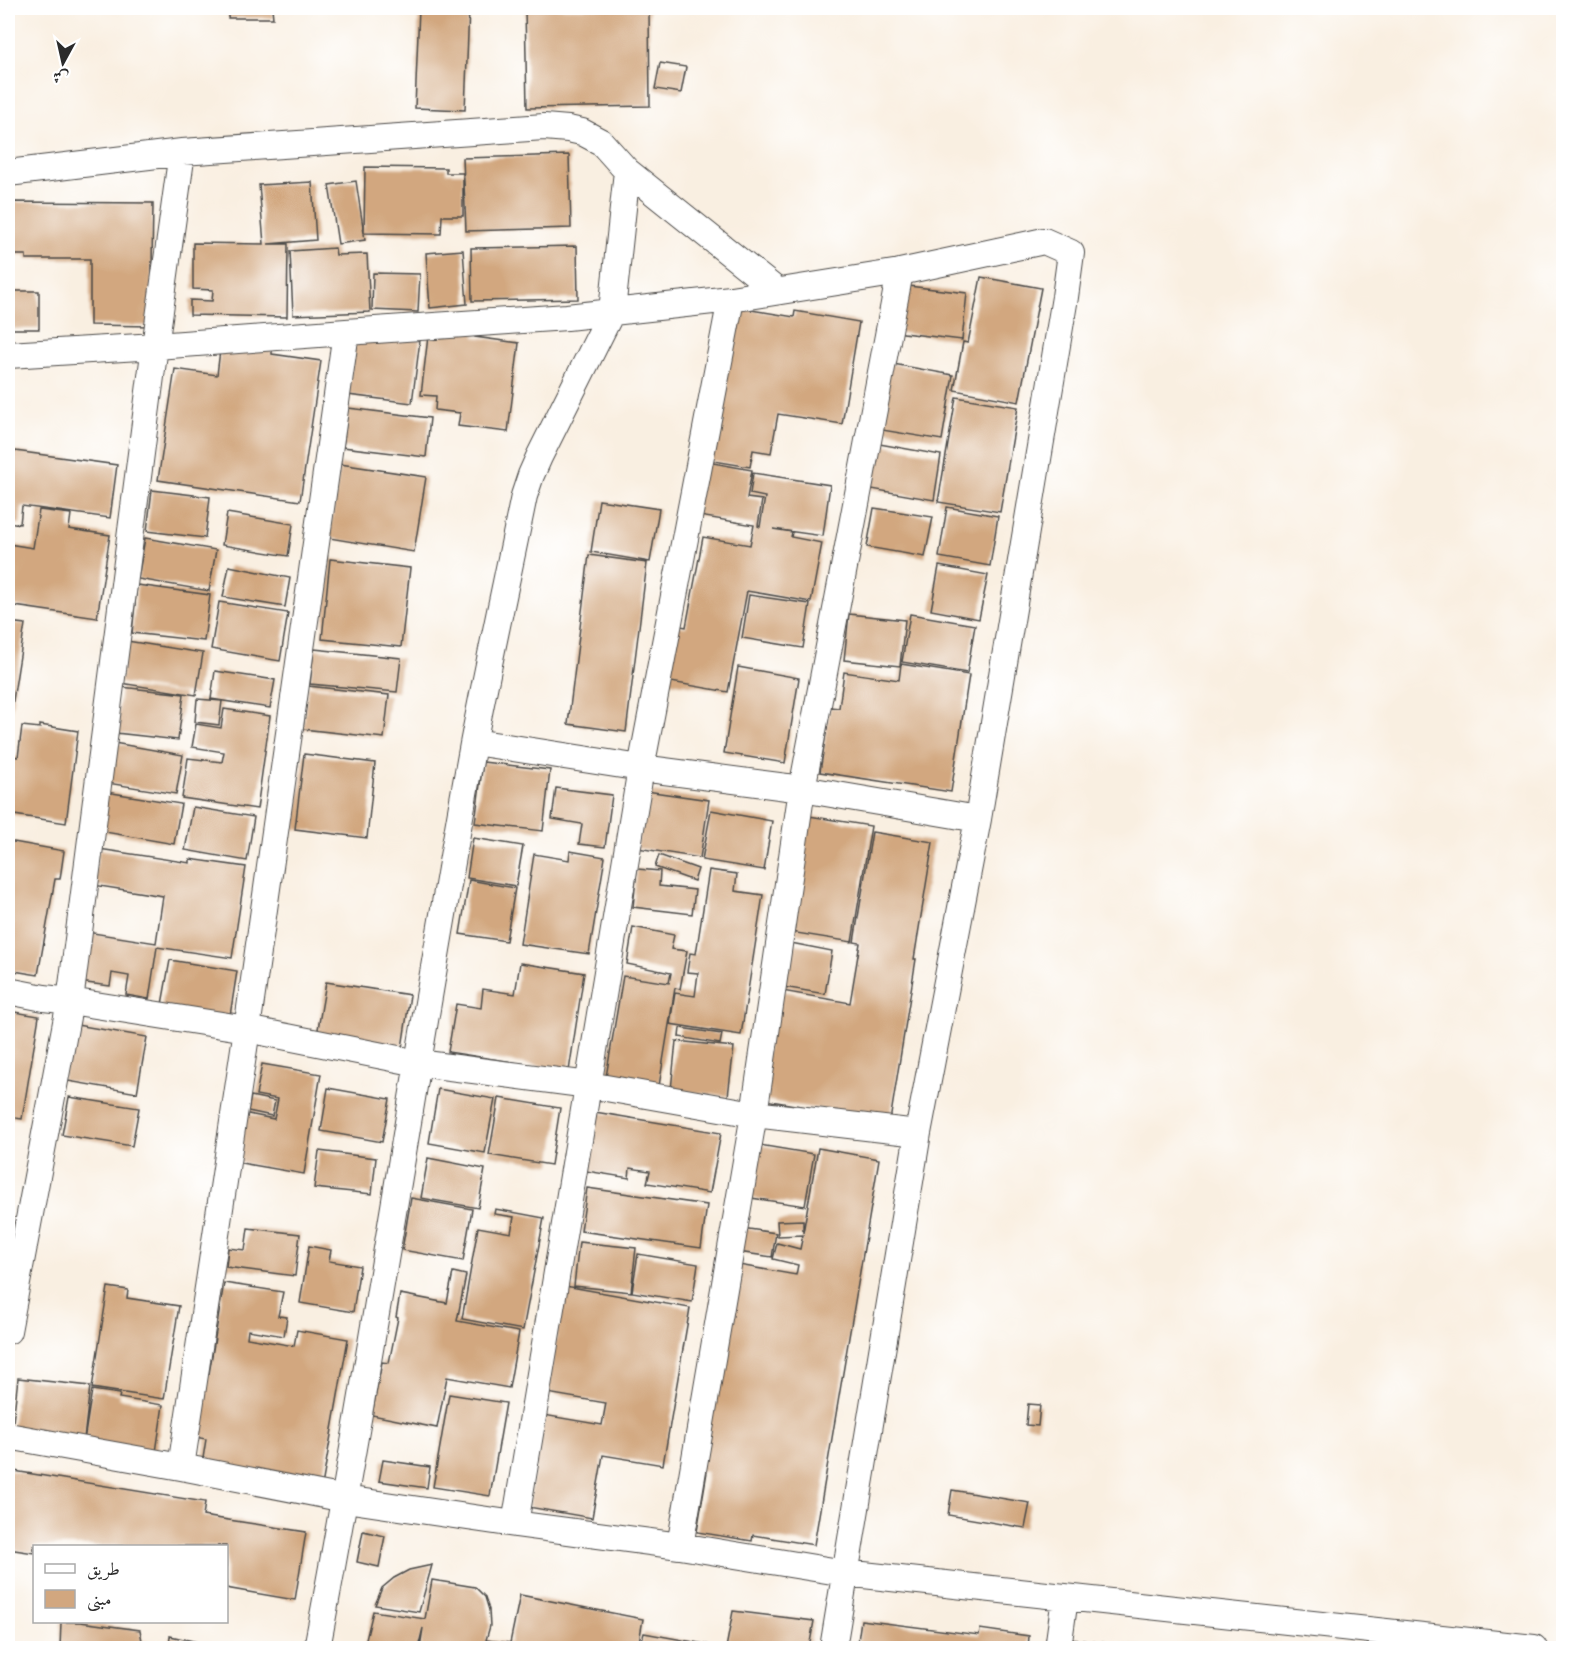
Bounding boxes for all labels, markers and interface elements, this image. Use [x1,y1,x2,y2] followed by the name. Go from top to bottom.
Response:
[33,33,93,93] north arrow
[51,65,70,91] text: ش
[33,1545,228,1623] legend
[87,1555,120,1582] text: طريق
[87,1585,112,1612] text: مبنى

